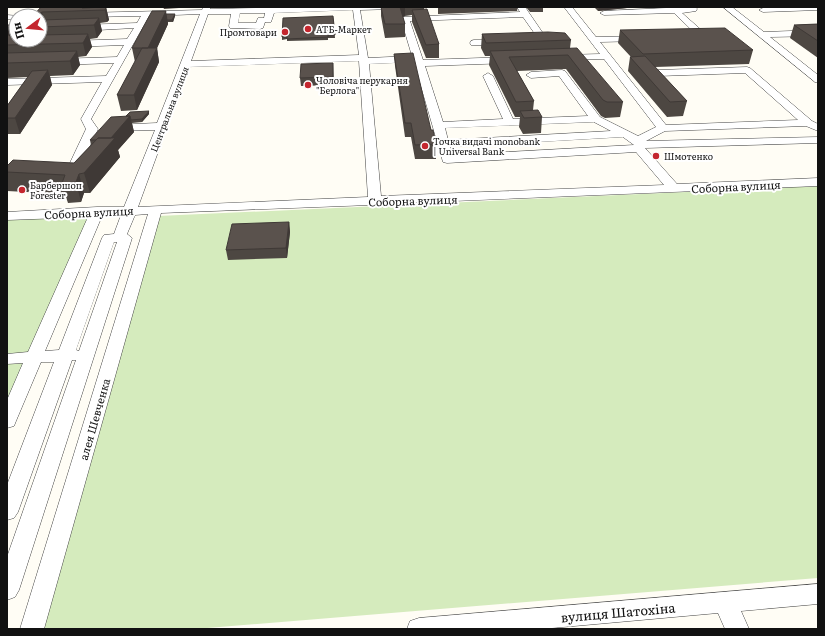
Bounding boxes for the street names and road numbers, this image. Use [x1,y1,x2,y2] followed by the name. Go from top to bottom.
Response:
[146,64,192,154] street label: Центральна вулиця
[691,176,781,196] street label: Соборна вулиця
[368,190,458,210] street label: Соборна вулиця
[44,202,134,222] street label: Соборна вулиця
[75,376,113,462] street label: алея Шевченка
[560,598,676,626] street label: вулиця Шатохіна

